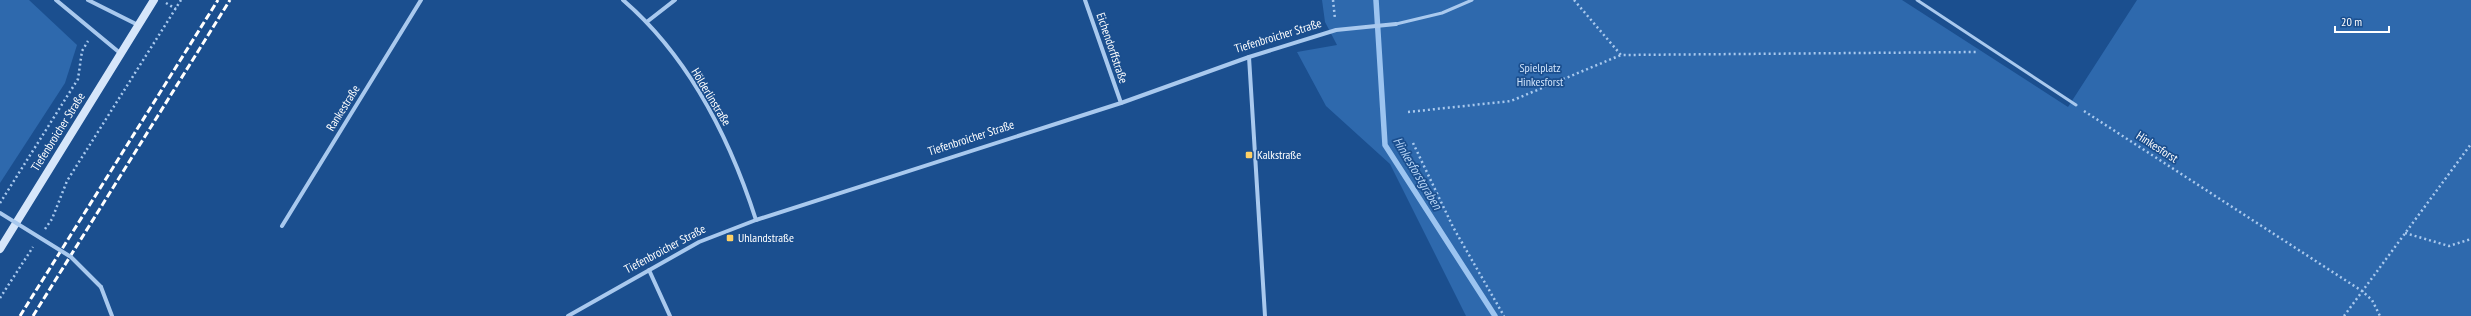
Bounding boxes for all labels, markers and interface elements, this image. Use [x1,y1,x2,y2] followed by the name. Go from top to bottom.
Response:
[2335,8,2389,34] scale bar
[1093,11,1132,85] street label: Eichendorffstraße
[2341,14,2362,29] text: 20 m
[1233,15,1323,56] street label: Tiefenbroicher Straße
[1517,60,1564,89] park label: Spielplatz Hinkesforst
[688,65,735,128] street label: Hölderlinstraße
[323,82,363,134] street label: Rankestraße
[27,90,88,174] street label: Tiefenbroicher Straße
[926,116,1016,159] street label: Tiefenbroicher Straße
[2134,128,2182,166] street label: Hinkesforst
[1389,134,1447,214] water label: Hinkesforstgraben
[1257,147,1301,162] place label: Kalkstraße
[1244,150,1254,160] marker: Kalkstraße
[621,221,708,276] street label: Tiefenbroicher Straße
[738,230,794,245] place label: Uhlandstraße
[725,233,735,243] marker: Uhlandstraße

